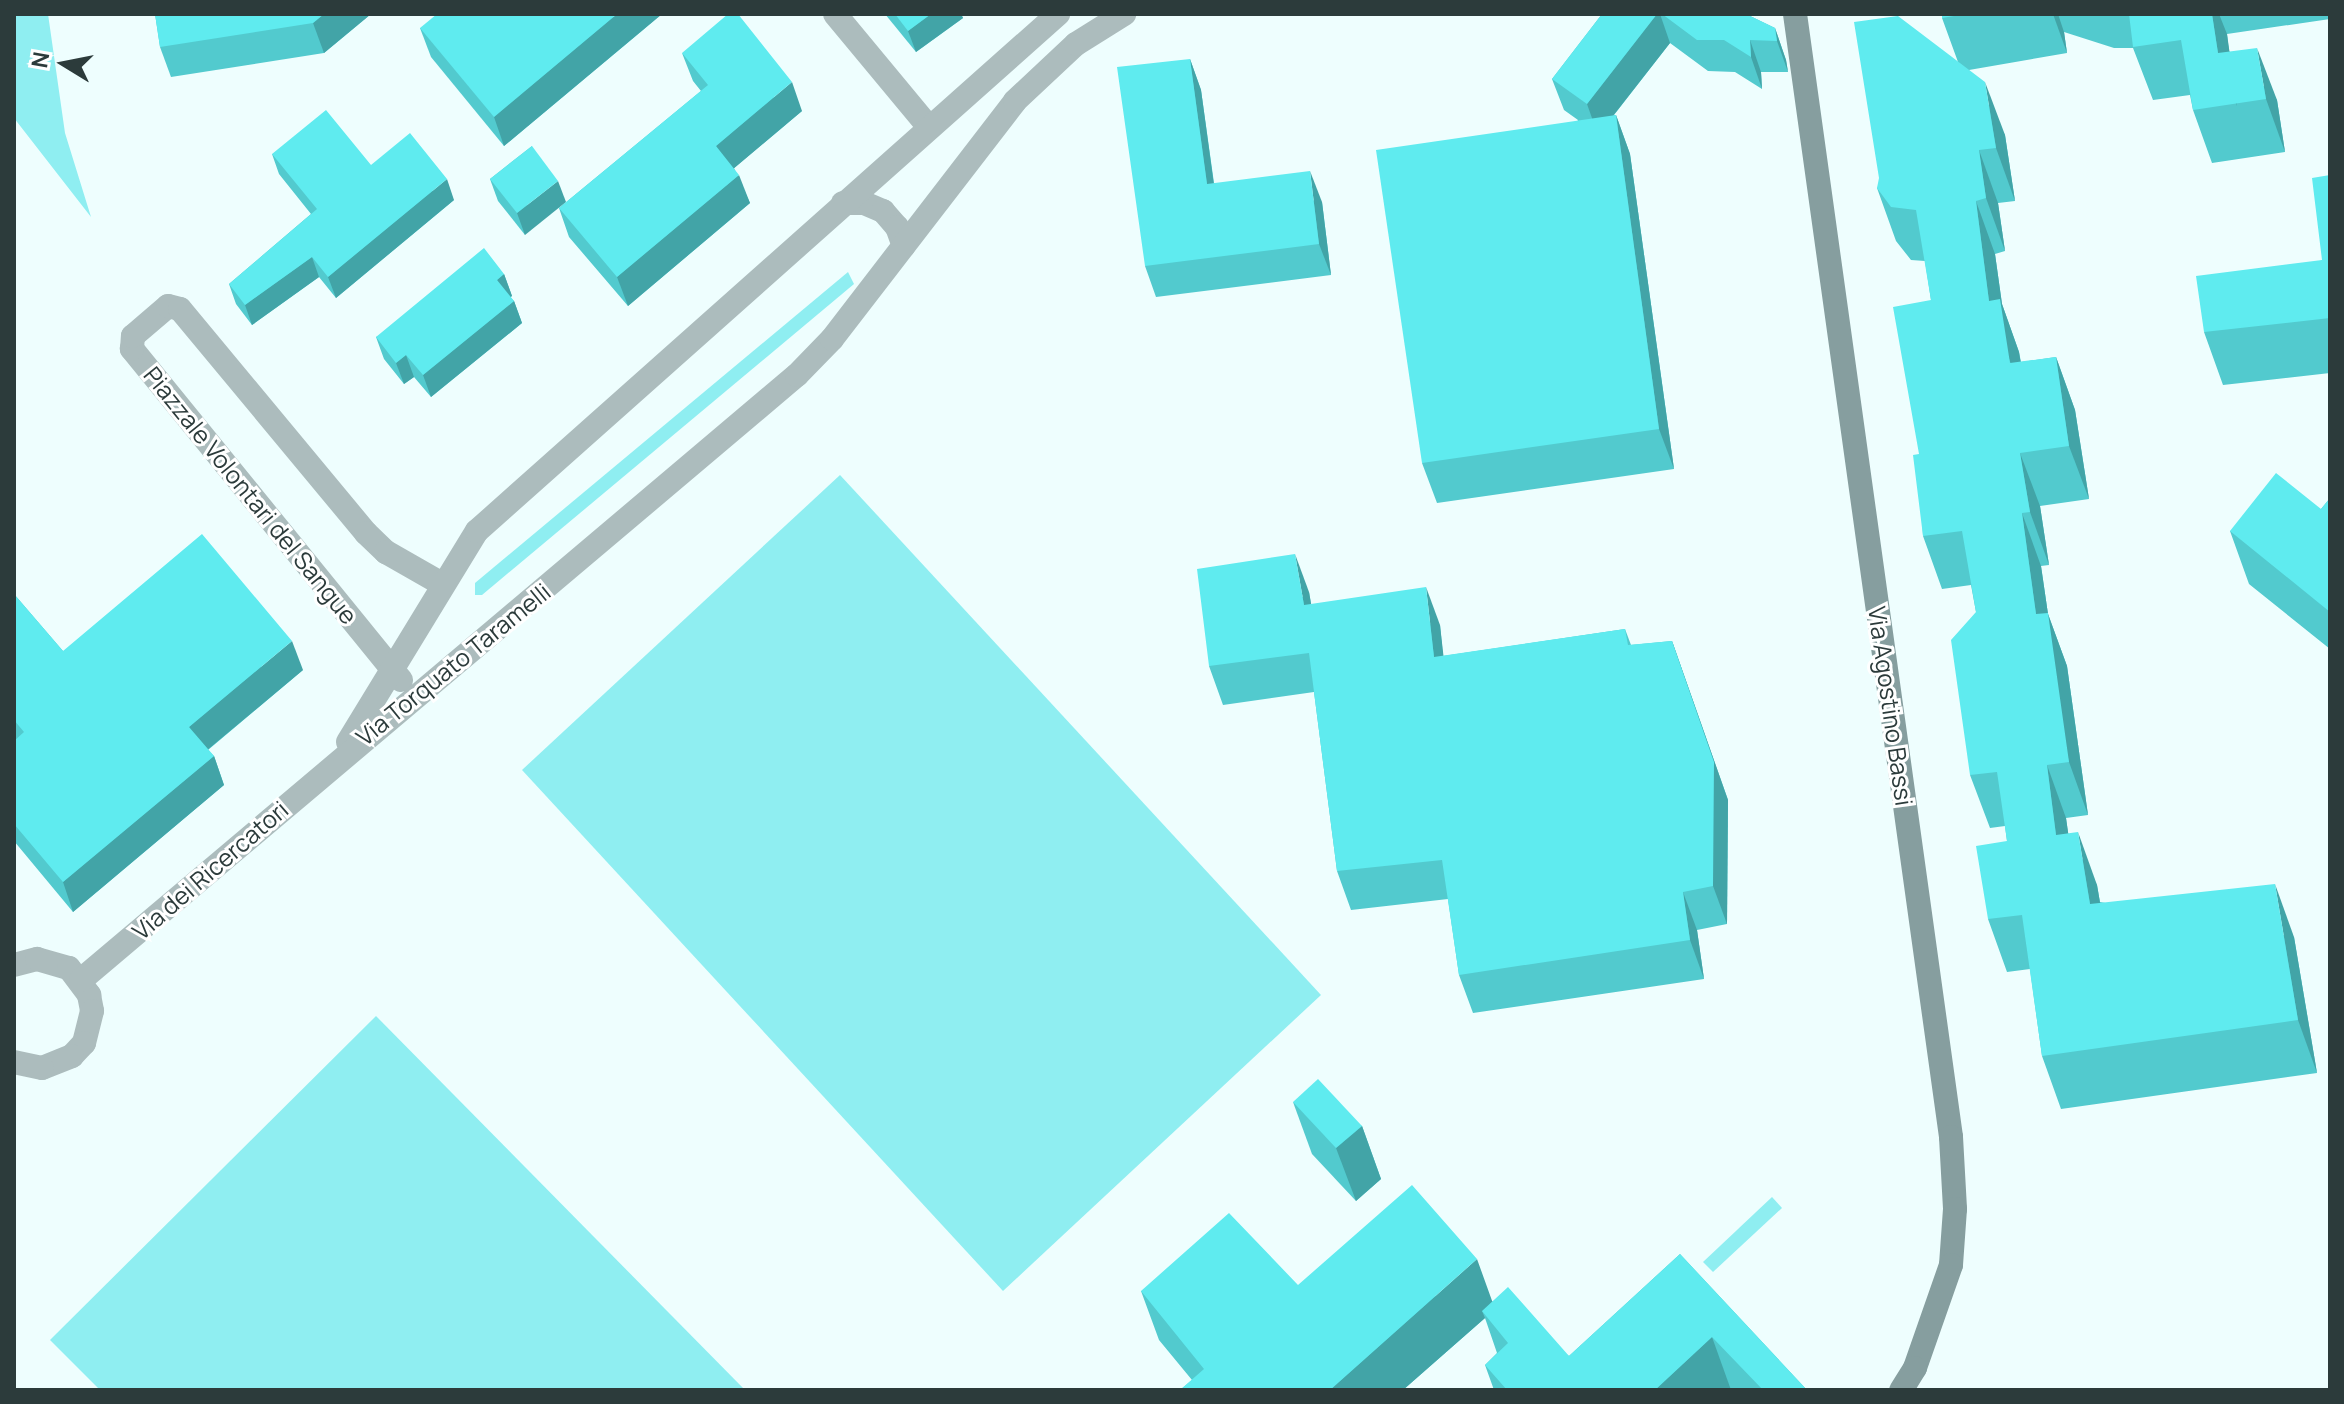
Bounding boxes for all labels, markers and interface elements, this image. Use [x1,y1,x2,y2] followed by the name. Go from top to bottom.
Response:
[24,24,104,104] north arrow
[24,49,57,70] text: N
[138,361,364,629] street label: Piazzale Volontari del Sangue
[350,577,556,751] street label: Via Torquato Taramelli
[1863,604,1919,808] street label: Via Agostino Bassi
[126,795,294,945] street label: Via dei Ricercatori

